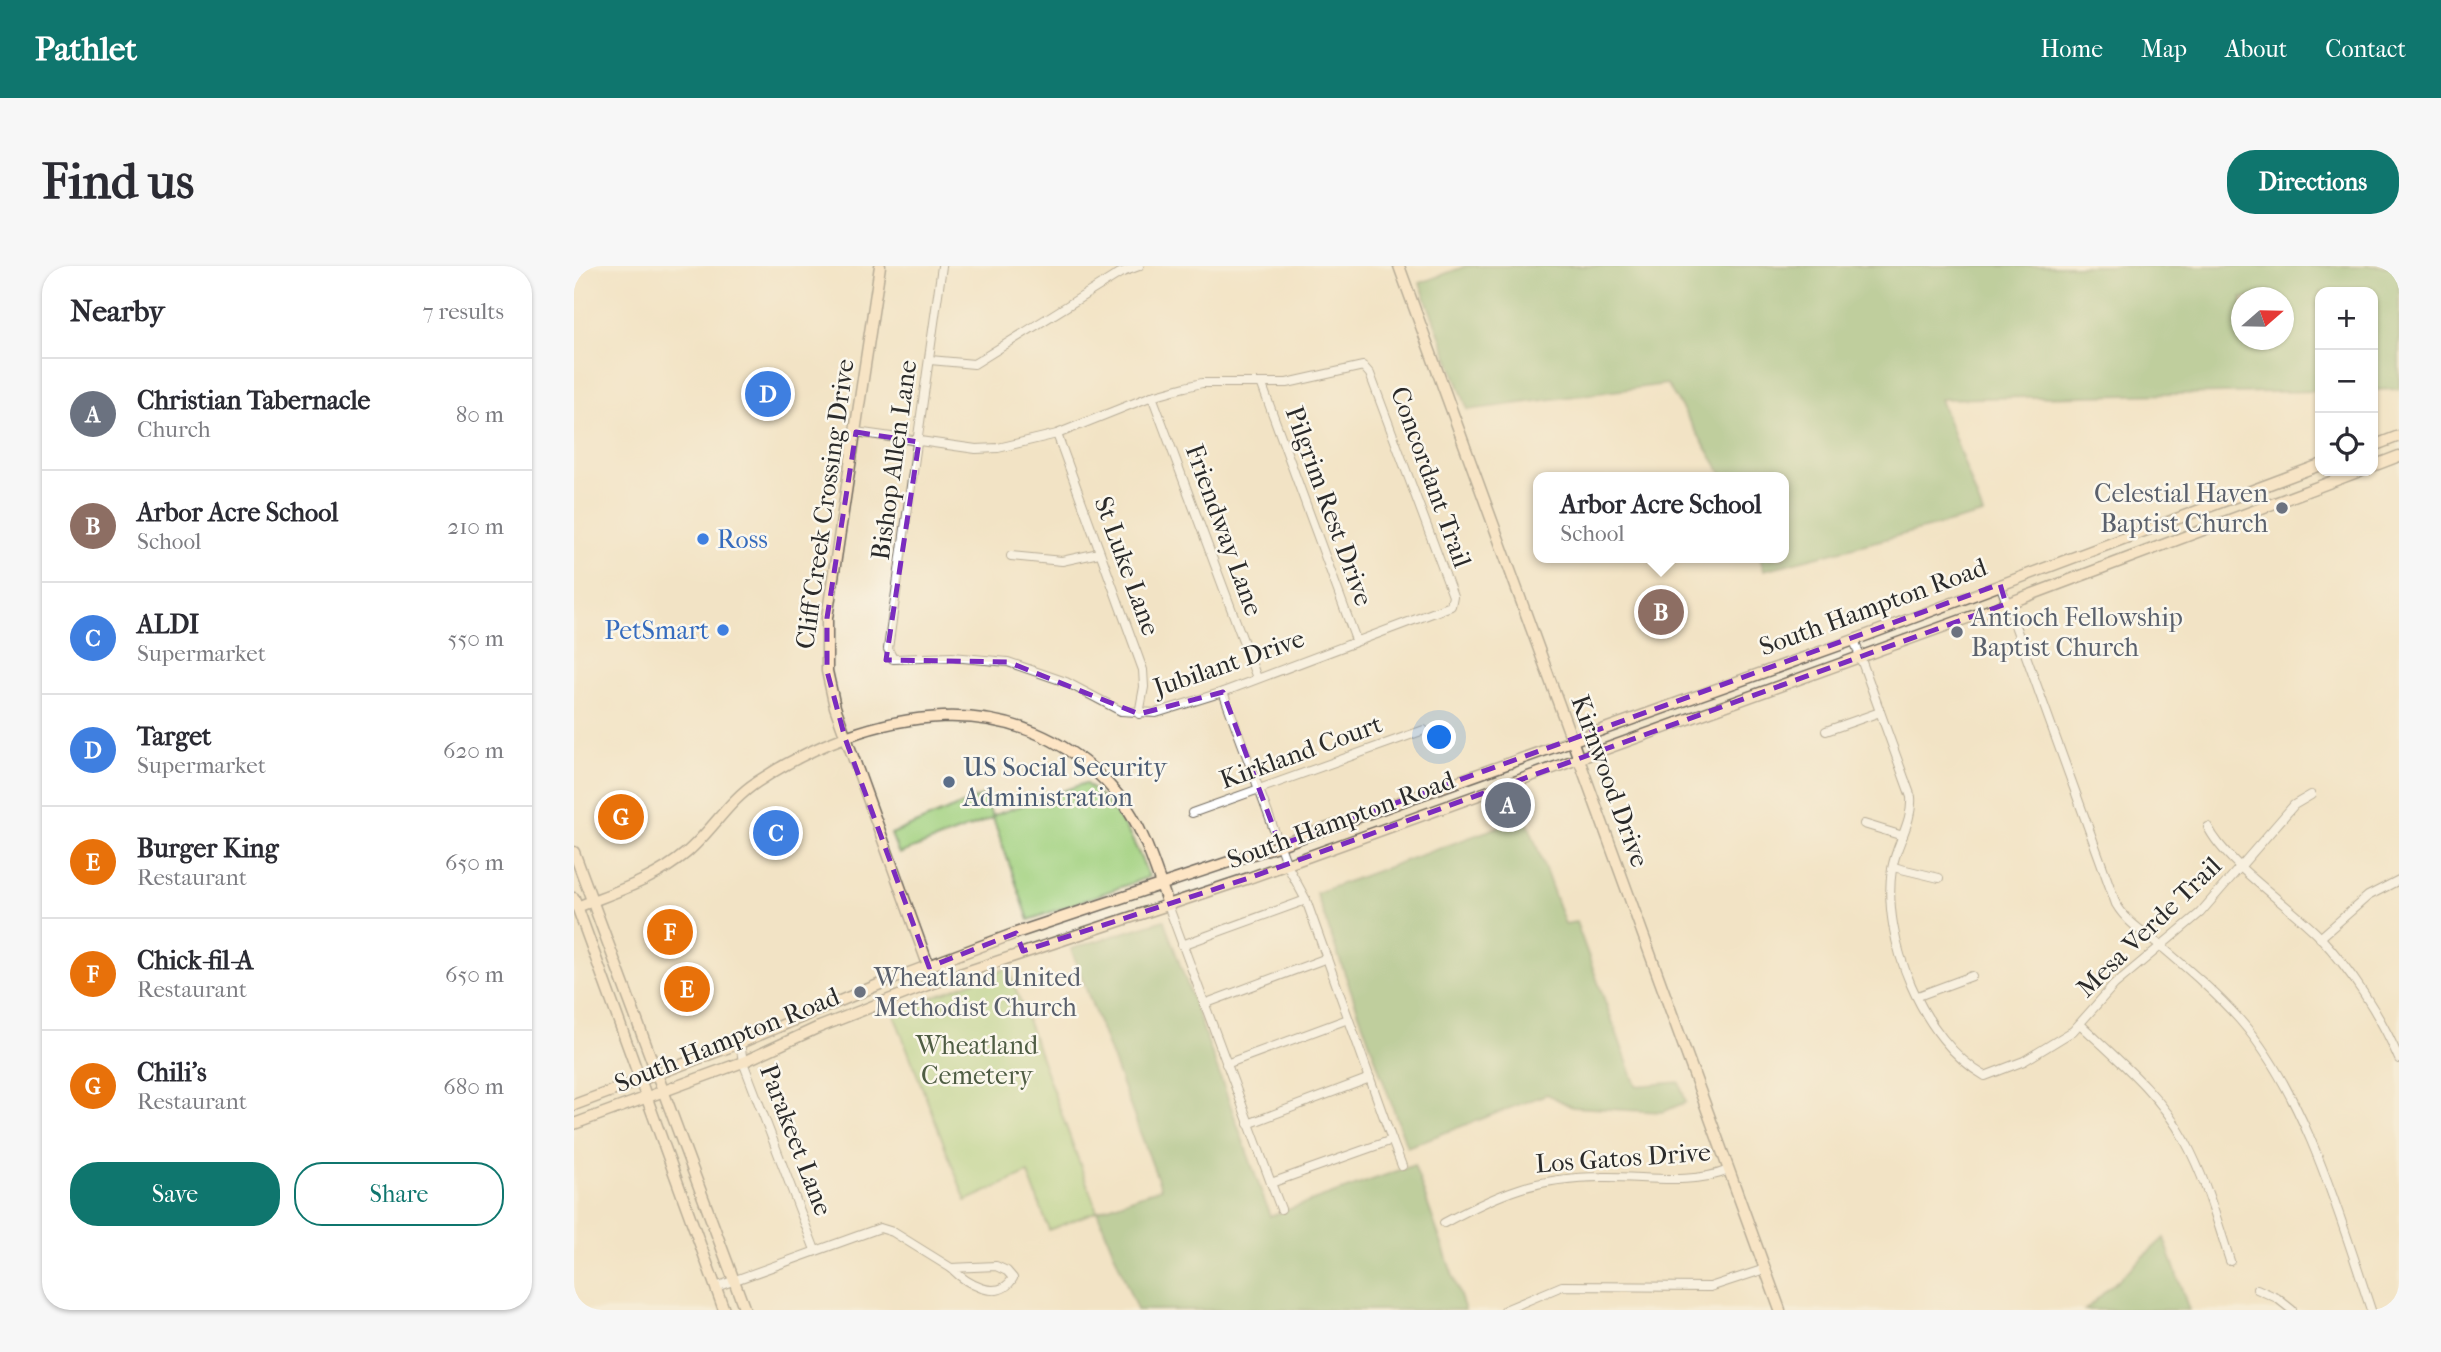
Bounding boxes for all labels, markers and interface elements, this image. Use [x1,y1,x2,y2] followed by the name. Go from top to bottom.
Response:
[35,30,137,69] text: Pathlet
[2041,35,2103,63] text: Home
[2141,35,2187,63] text: Map
[2225,35,2287,63] text: About
[2325,35,2406,63] text: Contact
[2227,150,2399,214] button: Directions
[42,153,194,211] text: Find us
[2231,287,2294,350] north arrow
[2315,287,2378,476] map controls
[2315,287,2378,350] button: +
[70,294,165,329] text: Nearby
[423,298,504,325] text: 7 results
[2315,350,2378,413] button: −
[789,357,861,651] street label: Cliff Creek Crossing Drive
[865,358,923,562] street label: Bishop Allen Lane
[745,368,791,420] pin: D
[1384,382,1478,572] street label: Concordant Trail
[137,385,370,416] text: Christian Tabernacle
[86,401,100,428] text: A
[456,401,504,428] text: 80 m
[1279,402,1379,610] street label: Pilgrim Rest Drive
[2315,413,2378,476] button: locate
[137,416,211,443] text: Church
[1179,440,1269,620] street label: Friendway Lane
[1533,472,1789,563] popup
[2094,478,2268,539] place label: Celestial Haven Baptist Church
[1560,489,1762,520] text: Arbor Acre School
[1088,492,1167,640] street label: St Luke Lane
[137,497,338,528] text: Arbor Acre School
[2274,500,2290,516] marker: Celestial Haven Baptist Church
[86,513,100,540] text: B
[447,513,504,540] text: 210 m
[1560,520,1625,547] text: School
[717,524,768,555] place label: Ross
[137,528,201,555] text: School
[695,531,711,547] marker: Ross
[1755,551,1992,663] street label: South Hampton Road
[1638,586,1684,638] pin: B
[1970,602,2183,663] place label: Antioch Fellowship Baptist Church
[137,609,199,640] text: ALDI
[604,615,710,646] place label: PetSmart
[715,622,731,638] marker: PetSmart
[1148,623,1309,704] street label: Jubilant Drive
[1949,624,1965,640] marker: Antioch Fellowship Baptist Church
[85,625,101,652] text: C
[448,625,504,652] text: 550 m
[137,640,266,667] text: Supermarket
[1565,691,1656,871] street label: Kirnwood Drive
[1216,708,1387,796] street label: Kirkland Court
[1422,720,1456,754] your location
[137,721,211,752] text: Target
[84,737,102,764] text: D
[443,737,504,764] text: 620 m
[137,752,266,779] text: Supermarket
[962,752,1168,813] place label: US Social Security Administration
[1223,764,1460,876] street label: South Hampton Road
[941,774,957,790] marker: US Social Security Administration
[1485,779,1531,831] pin: A
[598,791,644,843] pin: G
[753,807,799,859] pin: C
[137,833,279,864] text: Burger King
[86,849,100,876] text: E
[445,849,504,876] text: 650 m
[2070,850,2228,1004] street label: Mesa Verde Trail
[137,864,247,891] text: Restaurant
[647,906,693,958] pin: F
[137,945,253,976] text: Chick-fil-A
[87,961,99,988] text: F
[445,961,504,988] text: 650 m
[873,962,1082,1023] place label: Wheatland United Methodist Church
[664,963,710,1015] pin: E
[137,976,247,1003] text: Restaurant
[610,980,845,1099] street label: South Hampton Road
[852,984,868,1000] marker: Wheatland United Methodist Church
[915,1030,1039,1091] park label: Wheatland Cemetery
[137,1057,207,1088] text: Chili's
[753,1060,839,1220] street label: Parakeet Lane
[85,1073,101,1100] text: G
[443,1073,504,1100] text: 680 m
[137,1088,247,1115] text: Restaurant
[1534,1136,1712,1180] street label: Los Gatos Drive
[70,1162,280,1226] button: Save
[294,1162,504,1226] button: Share

